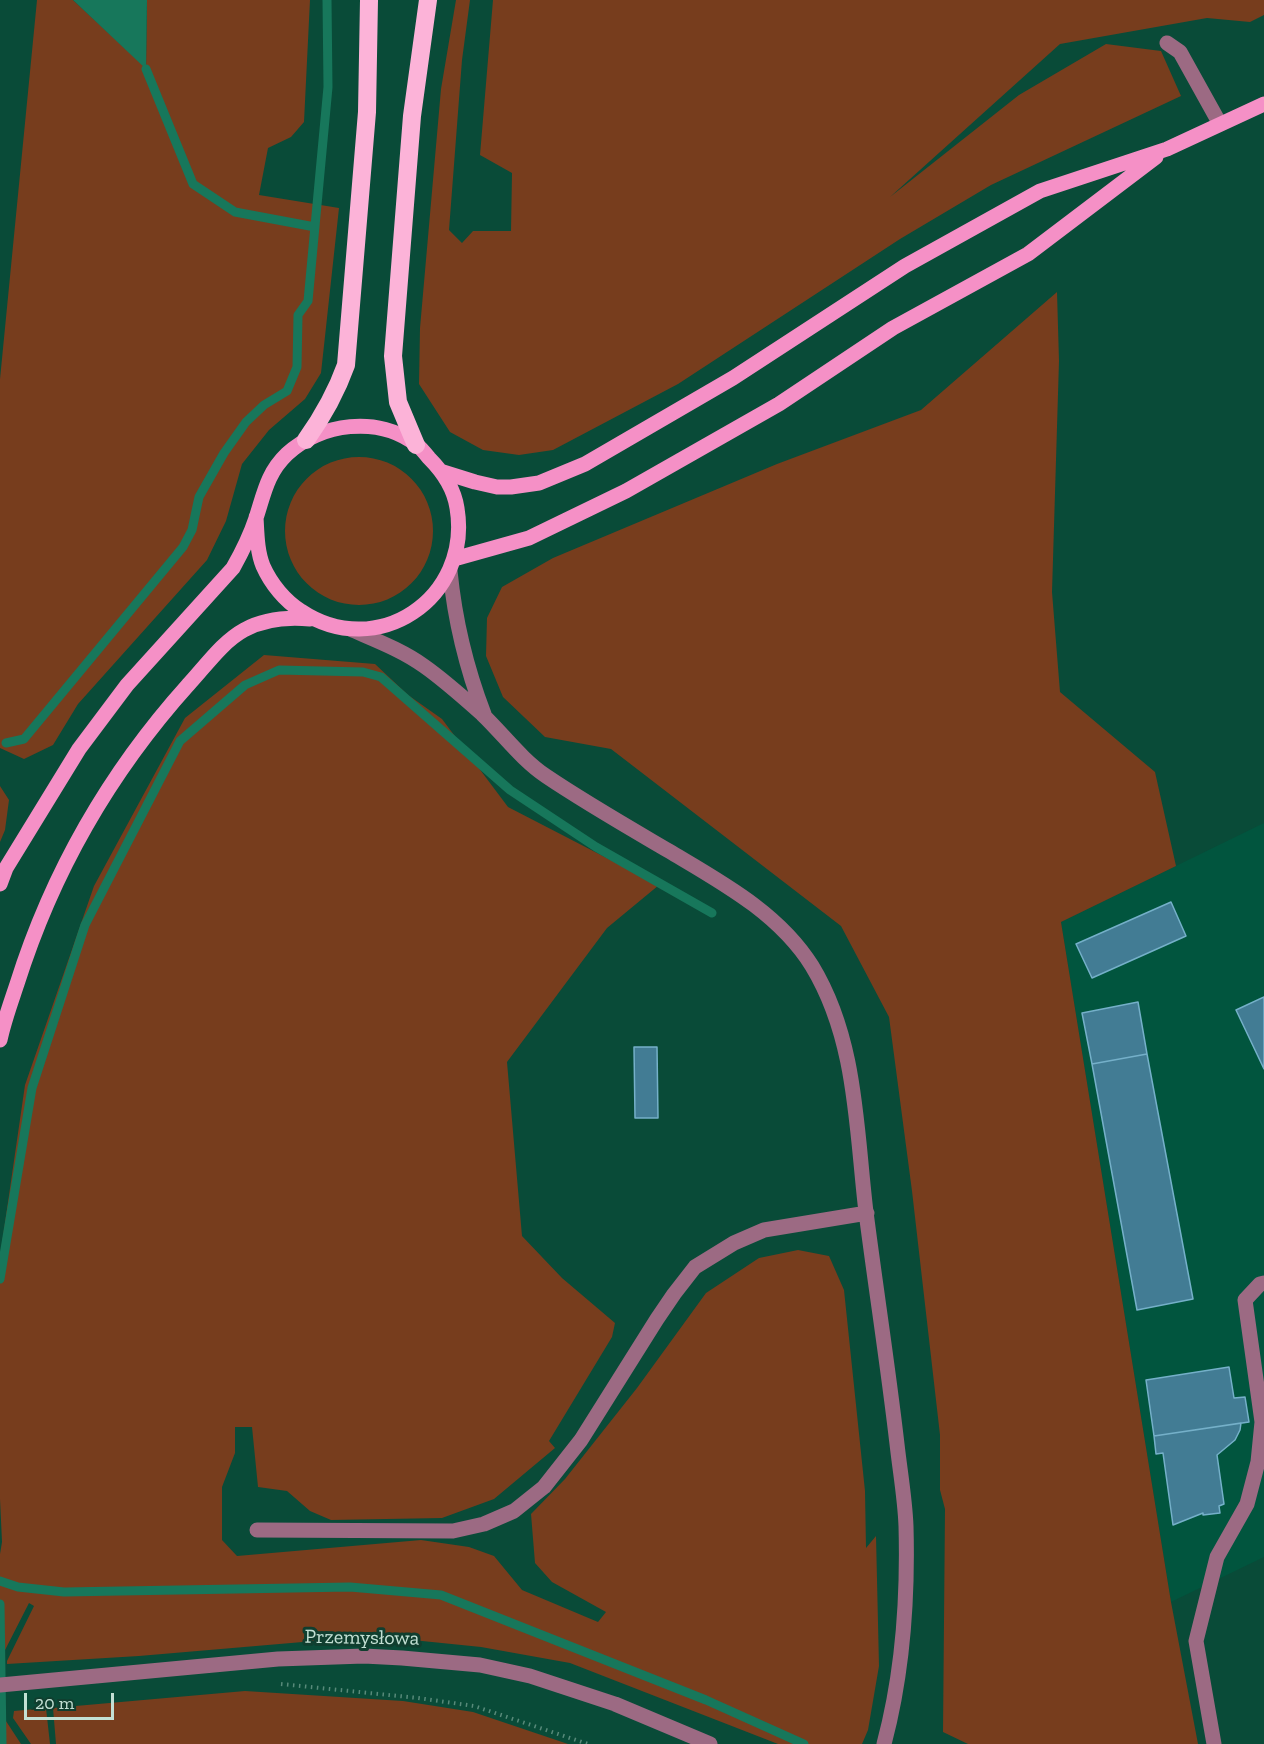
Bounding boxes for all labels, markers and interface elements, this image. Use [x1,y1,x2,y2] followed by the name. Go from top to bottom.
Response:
[305,1625,419,1651] street label: Przemysłowa
[27,1681,117,1719] scale bar
[35,1692,74,1714] text: 20 m

